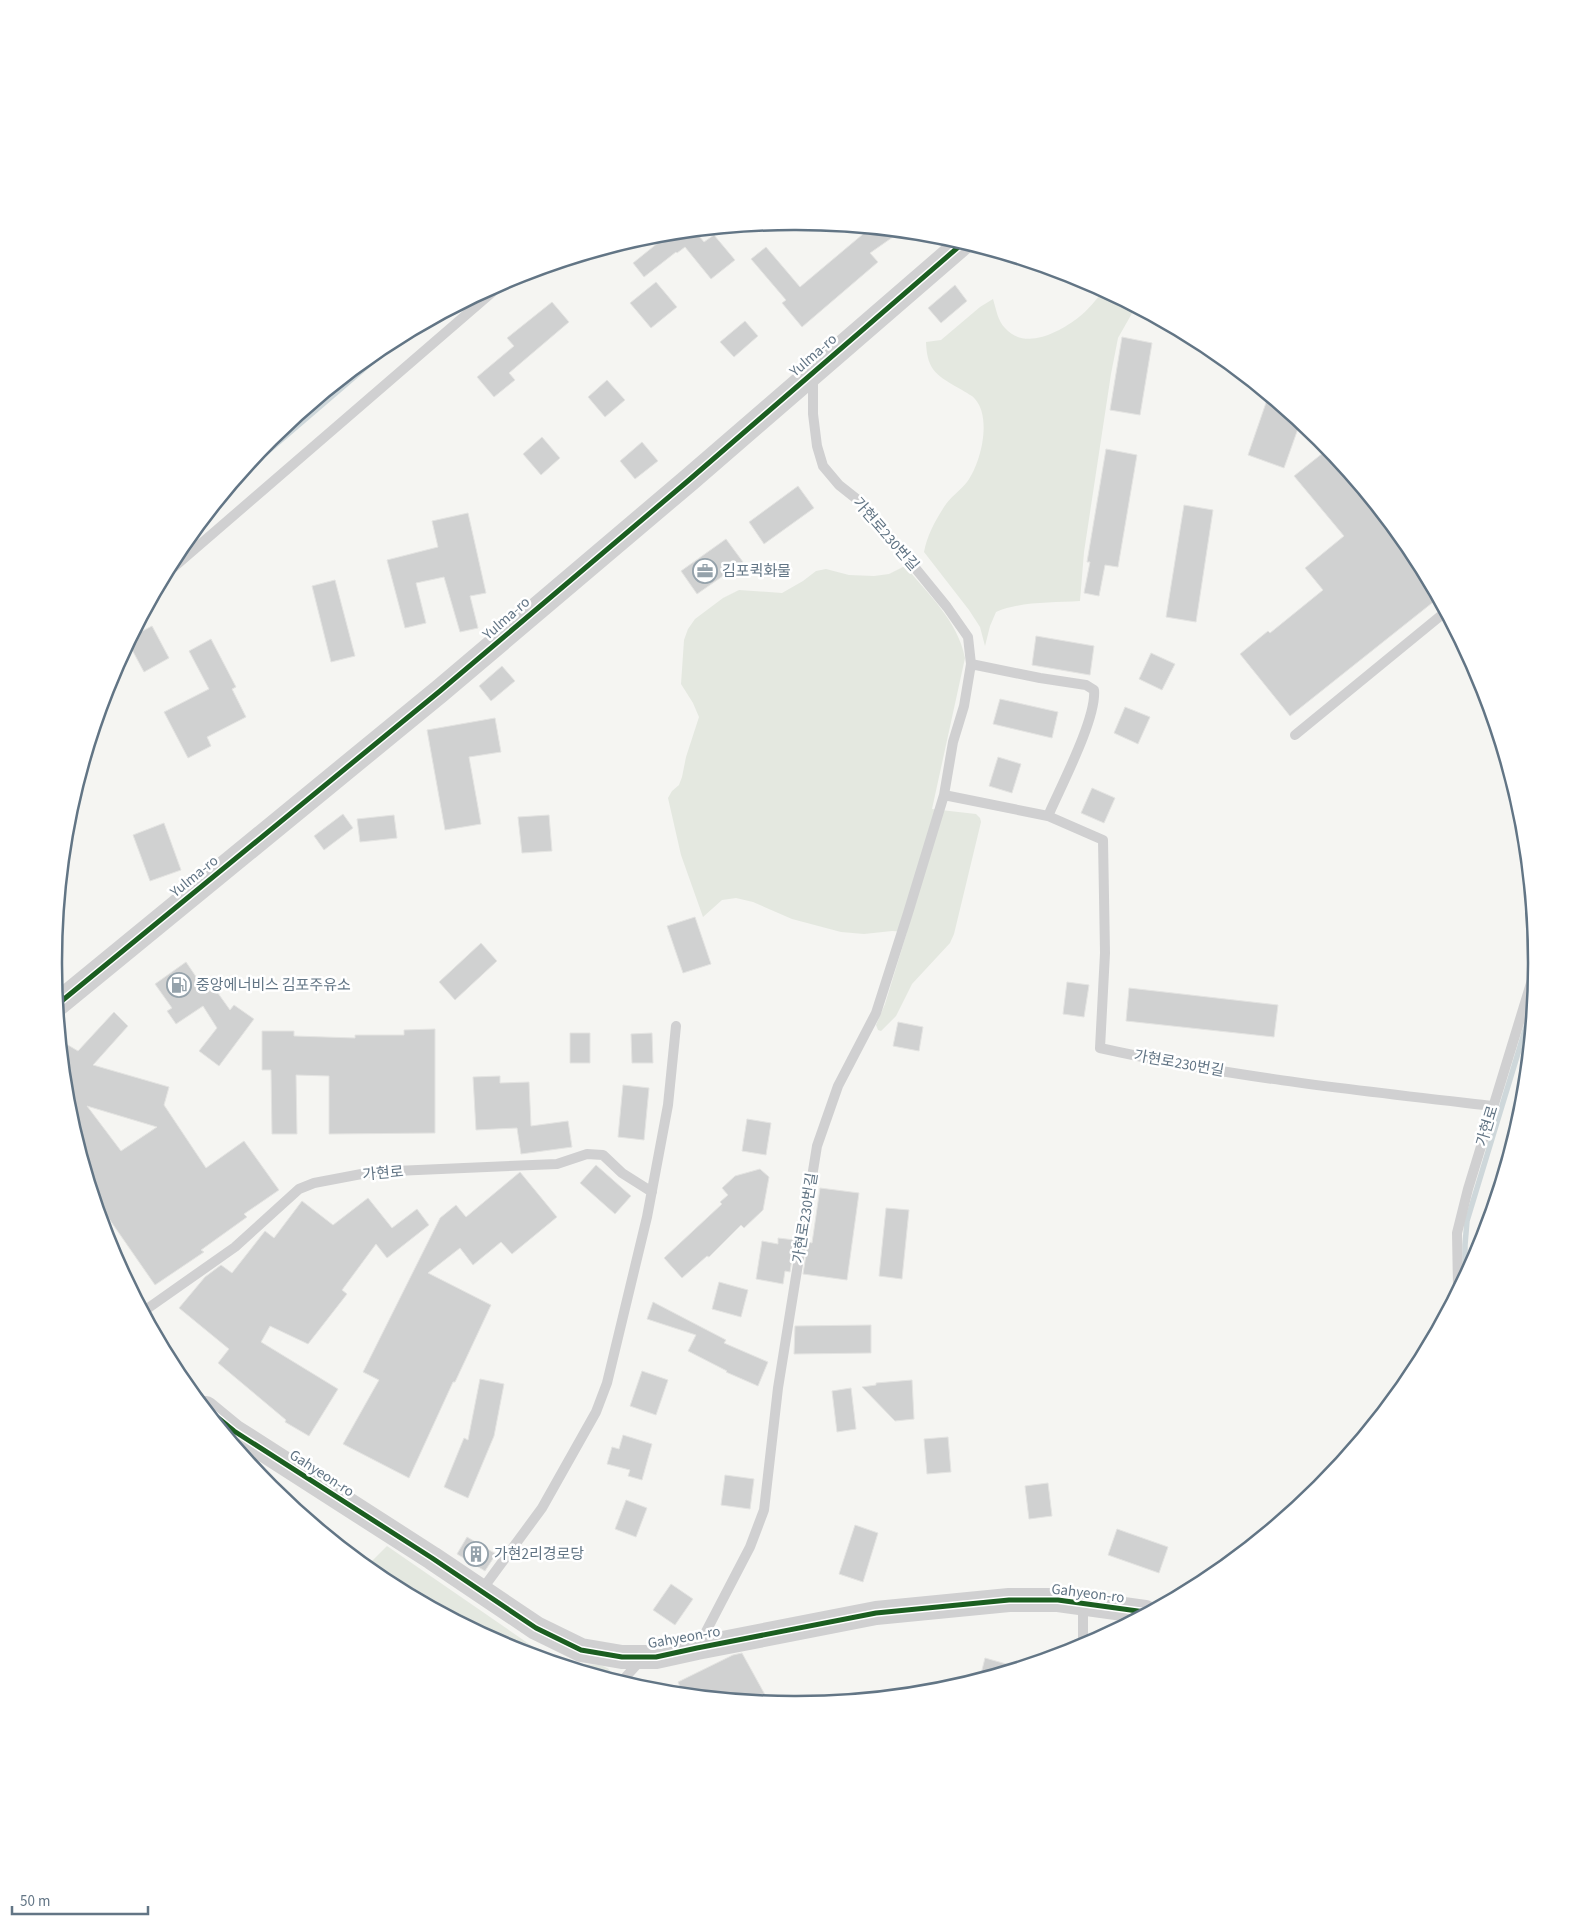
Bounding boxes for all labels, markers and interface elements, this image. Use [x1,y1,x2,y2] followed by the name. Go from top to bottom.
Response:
[784,329,842,382] street label: Yulma-ro
[848,493,924,576] street label: 가현로230번길
[692,558,718,584] office icon: 김포퀵화물
[722,561,791,582] place label: 김포퀵화물
[477,592,535,645] street label: Yulma-ro
[165,850,223,903] street label: Yulma-ro
[166,972,192,998] fuel station icon: 중앙에너비스 김포주유소
[196,975,351,996] place label: 중앙에너비스 김포주유소
[1132,1045,1226,1082] street label: 가현로230번길
[1471,1103,1504,1149] street label: 가현로
[362,1161,405,1186] street label: 가현로
[788,1171,823,1265] street label: 가현로230번길
[285,1445,358,1502] street label: Gahyeon-ro
[463,1541,489,1567] building icon: 가현2리경로당
[494,1544,584,1565] place label: 가현2리경로당
[1050,1579,1126,1608] street label: Gahyeon-ro
[646,1621,722,1654] street label: Gahyeon-ro
[12,1884,149,1916] scale bar
[20,1891,50,1912] text: 50 m

